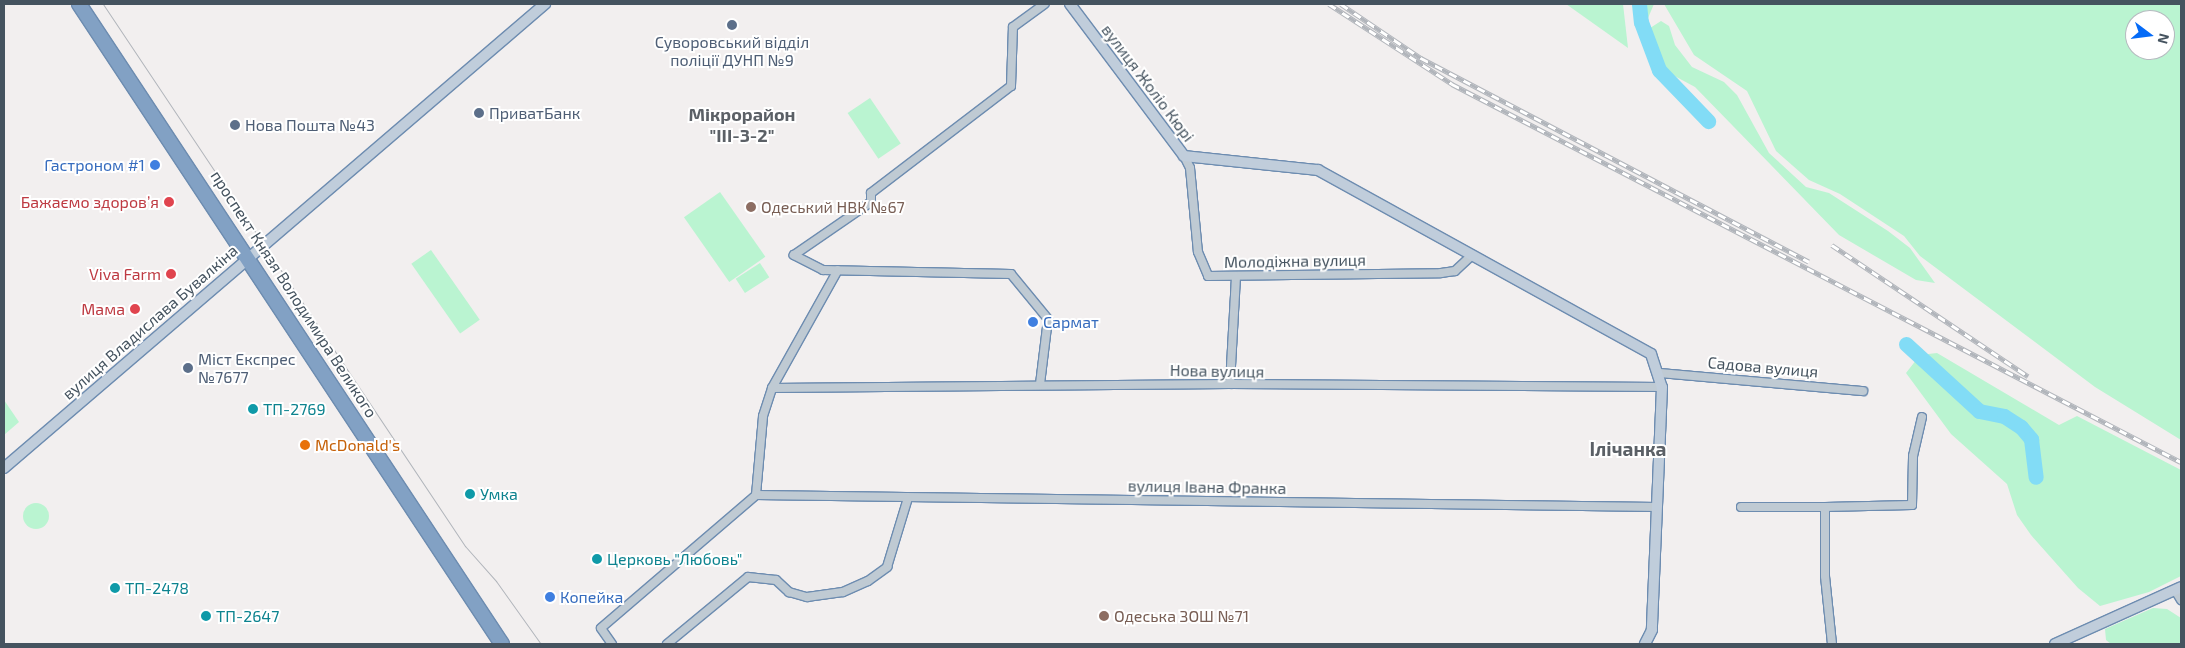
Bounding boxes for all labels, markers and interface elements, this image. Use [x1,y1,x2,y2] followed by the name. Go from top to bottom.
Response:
[2125,10,2175,60] north arrow
[726,19,738,31] marker: Суворовський відділ поліції ДУНП №9
[1098,21,1198,145] street label: вулиця Жоліо Кюрі
[655,32,809,70] place label: Суворовський відділ поліції ДУНП №9
[2154,32,2174,46] text: N
[489,103,580,123] place label: ПриватБанк
[689,104,795,146] district label: Мікрорайон "ІІІ-3-2"
[473,107,485,119] marker: ПриватБанк
[245,115,375,135] place label: Нова Пошта №43
[229,119,241,131] marker: Нова Пошта №43
[44,155,145,175] place label: Гастроном #1
[149,159,161,171] marker: Гастроном #1
[207,167,381,421] street label: проспект Князя Володимира Великого
[21,192,159,212] place label: Бажаємо здоровʼя
[163,196,175,208] marker: Бажаємо здоровʼя
[761,197,905,217] place label: Одеський НВК №67
[745,201,757,213] marker: Одеський НВК №67
[58,241,242,403] street label: вулиця Владислава Бувалкіна
[1224,250,1366,272] street label: Молодіжна вулиця
[89,264,161,284] place label: Viva Farm
[165,268,177,280] marker: Viva Farm
[81,299,125,319] place label: Мама
[129,303,141,315] marker: Мама
[1043,312,1099,332] place label: Сармат
[1027,316,1039,328] marker: Сармат
[198,349,296,387] place label: Міст Експрес №7677
[1707,353,1819,381] street label: Садова вулиця
[1170,361,1264,381] street label: Нова вулиця
[182,362,194,374] marker: Міст Експрес №7677
[263,399,326,419] place label: ТП-2769
[247,403,259,415] marker: ТП-2769
[315,435,400,455] place label: McDonald's
[1589,438,1667,460] district label: Ілічанка
[299,439,311,451] marker: McDonald's
[1128,476,1286,498] street label: вулиця Івана Франка
[480,484,518,504] place label: Умка
[464,488,476,500] marker: Умка
[607,549,742,569] place label: Церковь "Любовь"
[591,553,603,565] marker: Церковь "Любовь"
[125,578,189,598] place label: ТП-2478
[109,582,121,594] marker: ТП-2478
[560,587,623,607] place label: Копейка
[544,591,556,603] marker: Копейка
[216,606,279,626] place label: ТП-2647
[1114,606,1249,626] place label: Одеська ЗОШ №71
[200,610,212,622] marker: ТП-2647
[1098,610,1110,622] marker: Одеська ЗОШ №71

